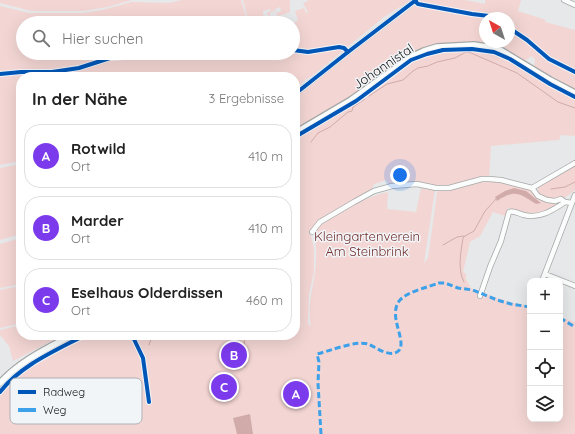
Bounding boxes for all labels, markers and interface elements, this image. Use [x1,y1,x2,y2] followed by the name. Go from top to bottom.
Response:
[479,12,515,48] north arrow
[16,16,300,60] search box
[30,27,52,49] icon: search
[62,29,143,48] text: Hier suchen
[350,40,416,92] street label: Johannistal
[32,88,128,109] text: In der Nähe
[209,90,284,106] text: 3 Ergebnisse
[71,139,126,158] text: Rotwild
[42,148,50,164] text: A
[248,148,283,164] text: 410 m
[71,158,90,174] text: Ort
[390,165,410,185] your location
[71,211,124,230] text: Marder
[42,220,50,236] text: B
[248,220,283,236] text: 410 m
[314,228,420,259] park label: Kleingartenverein Am Steinbrink
[71,230,90,246] text: Ort
[527,278,563,422] map controls
[527,278,563,314] button: +
[71,283,223,302] text: Eselhaus Olderdissen
[42,292,50,308] text: C
[246,292,283,308] text: 460 m
[71,302,90,318] text: Ort
[527,314,563,350] button: −
[221,340,247,370] pin: B
[527,350,563,386] button: locate
[211,372,237,402] pin: C
[10,378,142,424] legend
[283,379,309,409] pin: A
[43,385,85,399] text: Radweg
[527,386,563,422] button: layers
[43,403,67,417] text: Weg

